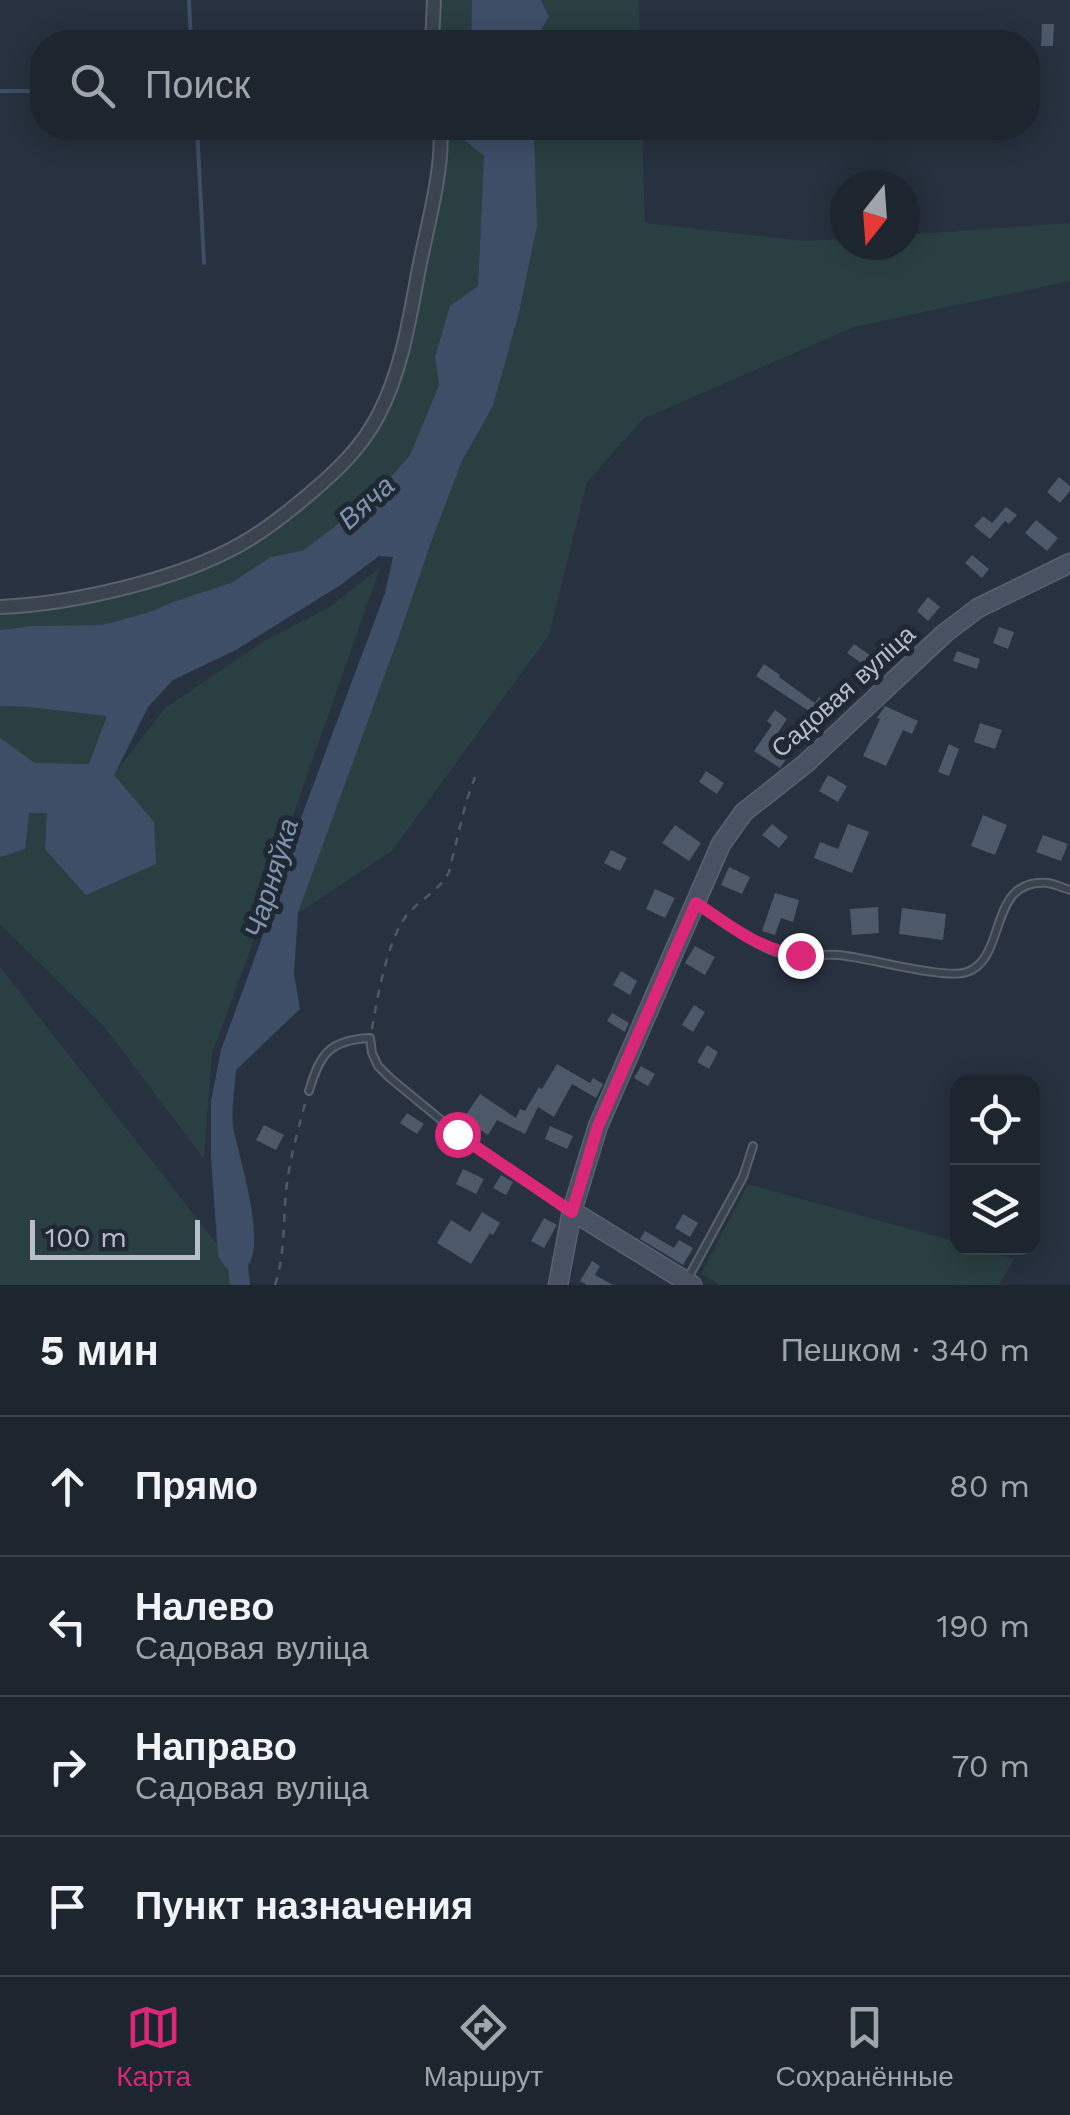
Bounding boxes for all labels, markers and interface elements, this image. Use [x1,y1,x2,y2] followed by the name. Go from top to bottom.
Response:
[30,30,1040,140] search box
[65,58,120,113] icon: search
[145,63,250,107] text: Поиск
[830,170,920,260] north arrow
[332,469,401,536] water label: Вяча
[766,619,921,763] street label: Садовая вуліца
[238,814,305,942] water label: Чарняўка
[778,933,824,979] route end
[950,1075,1040,1255] map controls
[950,1075,1040,1165] button: locate
[435,1112,481,1158] route start
[950,1165,1040,1255] button: layers
[30,1215,200,1260] scale bar
[45,1221,127,1254] text: 100 m
[40,1326,159,1375] text: 5 мин
[781,1331,1030,1369] text: Пешком · 340 m
[40,1459,95,1514] icon: ahead
[135,1464,258,1508] text: Прямо
[949,1467,1030,1505] text: 80 m
[135,1585,274,1629] text: Налево
[40,1599,95,1654] icon: left
[936,1607,1030,1645] text: 190 m
[135,1629,369,1667] text: Садовая вуліца
[135,1725,297,1769] text: Направо
[40,1739,95,1794] icon: right
[951,1747,1030,1785] text: 70 m
[135,1769,369,1807] text: Садовая вуліца
[40,1879,95,1934] icon: arrive
[135,1884,473,1928] text: Пункт назначения
[116,2000,191,2093] tab: Карта
[424,2000,543,2093] tab: Маршрут
[775,2000,954,2093] tab: Сохранённые

